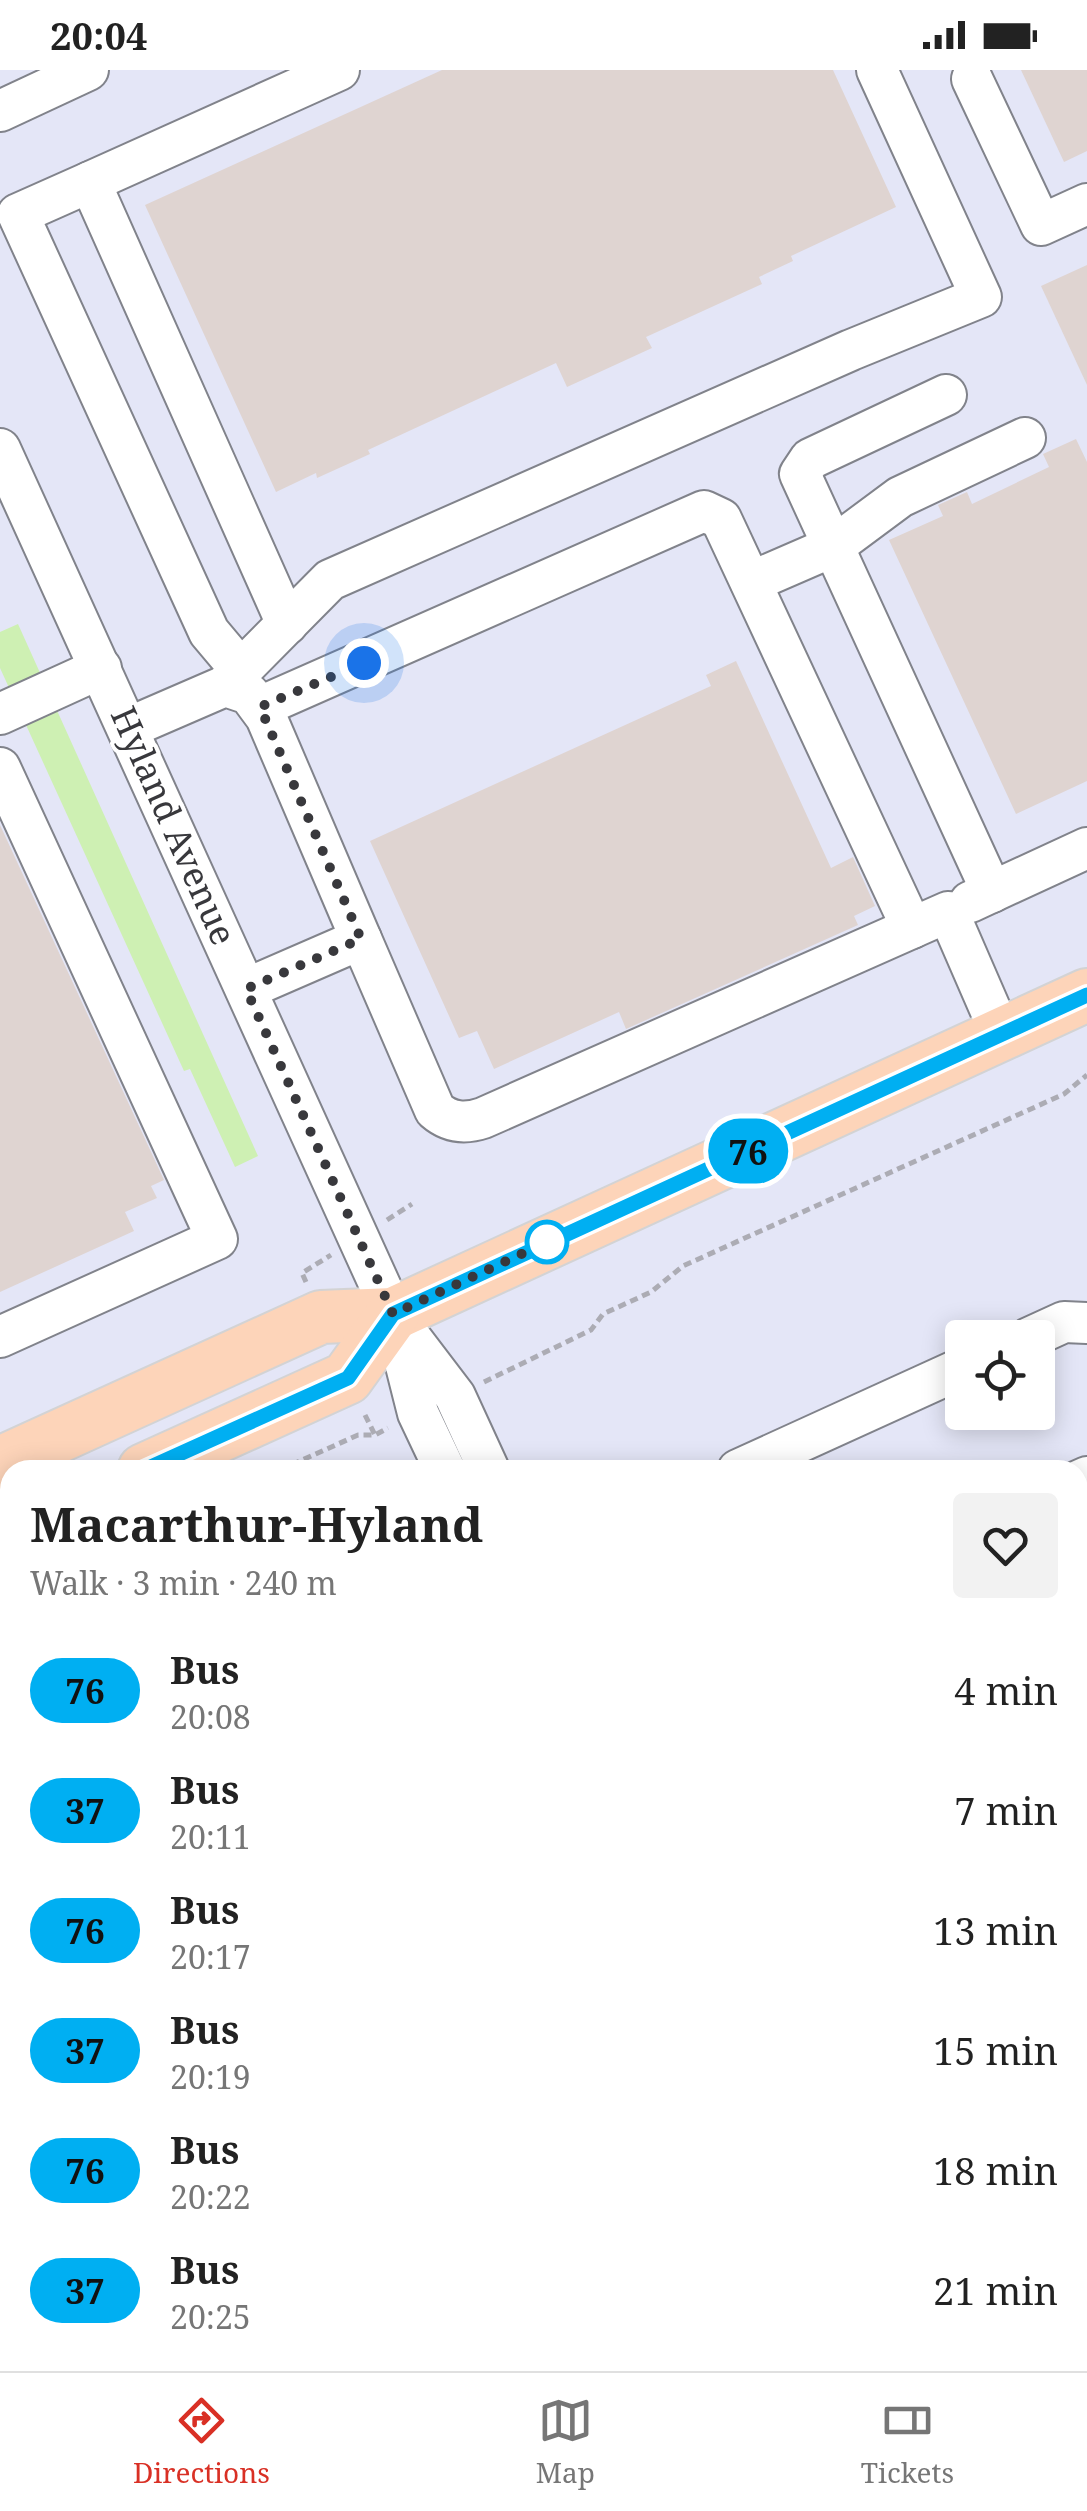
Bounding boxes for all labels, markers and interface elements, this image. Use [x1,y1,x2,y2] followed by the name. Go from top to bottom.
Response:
[50,9,147,61] text: 20:04
[339,638,389,688] your location
[101,699,248,952] street label: Hyland Avenue
[703,1118,793,1184] line badge: 76
[728,1128,768,1175] text: 76
[526,1221,568,1263] unlabelled marker
[945,1320,1055,1430] map controls
[945,1320,1055,1430] button: locate
[30,1491,483,1556] text: Macarthur-Hyland
[953,1493,1058,1598] button: heart
[30,1561,337,1604] text: Walk · 3 min · 240 m
[170,1643,239,1695] text: Bus
[954,1664,1058,1716] text: 4 min
[65,1667,105,1714] text: 76
[170,1695,251,1738] text: 20:08
[170,1763,239,1815] text: Bus
[954,1784,1058,1836] text: 7 min
[65,1787,105,1834] text: 37
[170,1815,251,1858] text: 20:11
[170,1883,239,1935] text: Bus
[933,1904,1058,1956] text: 13 min
[65,1907,105,1954] text: 76
[170,1935,251,1978] text: 20:17
[170,2003,239,2055] text: Bus
[933,2024,1058,2076] text: 15 min
[65,2027,105,2074] text: 37
[170,2055,251,2098] text: 20:19
[170,2123,239,2175] text: Bus
[933,2144,1058,2196] text: 18 min
[65,2147,105,2194] text: 76
[170,2175,251,2218] text: 20:22
[170,2243,239,2295] text: Bus
[933,2264,1058,2316] text: 21 min
[65,2267,105,2314] text: 37
[170,2295,251,2338] text: 20:25
[133,2393,270,2491] tab: Directions
[536,2393,595,2491] tab: Map
[861,2393,954,2491] tab: Tickets

